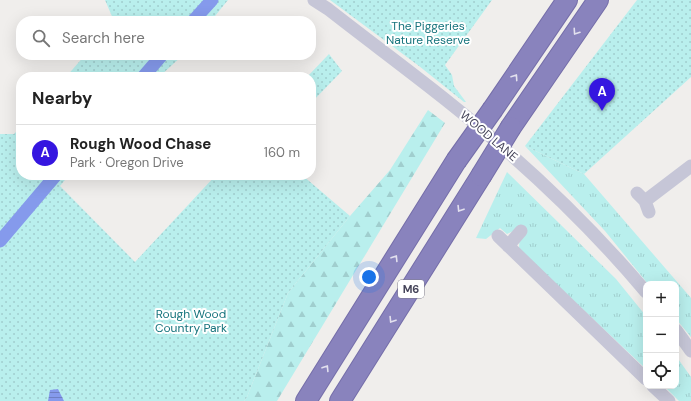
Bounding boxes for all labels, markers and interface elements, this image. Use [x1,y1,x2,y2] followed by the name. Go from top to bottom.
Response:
[16,16,316,60] search box
[386,18,470,48] park label: The Piggeries Nature Reserve
[30,27,52,49] icon: search
[62,28,145,48] text: Search here
[573,28,581,35] one-way arrow
[510,74,518,81] one-way arrow
[589,78,615,111] pin: A
[32,87,92,109] text: Nearby
[457,107,521,165] street label: WOOD LANE
[70,134,211,154] text: Rough Wood Chase
[40,144,50,161] text: A
[264,144,300,161] text: 160 m
[70,154,184,171] text: Park · Oregon Drive
[458,205,465,212] one-way arrow
[391,255,398,262] one-way arrow
[359,267,379,287] your location
[398,280,424,298] road number: M6
[643,281,679,389] map controls
[643,281,679,317] button: +
[155,306,227,336] park label: Rough Wood Country Park
[389,316,396,323] one-way arrow
[643,317,679,353] button: −
[643,353,679,389] button: locate
[322,365,329,372] one-way arrow

